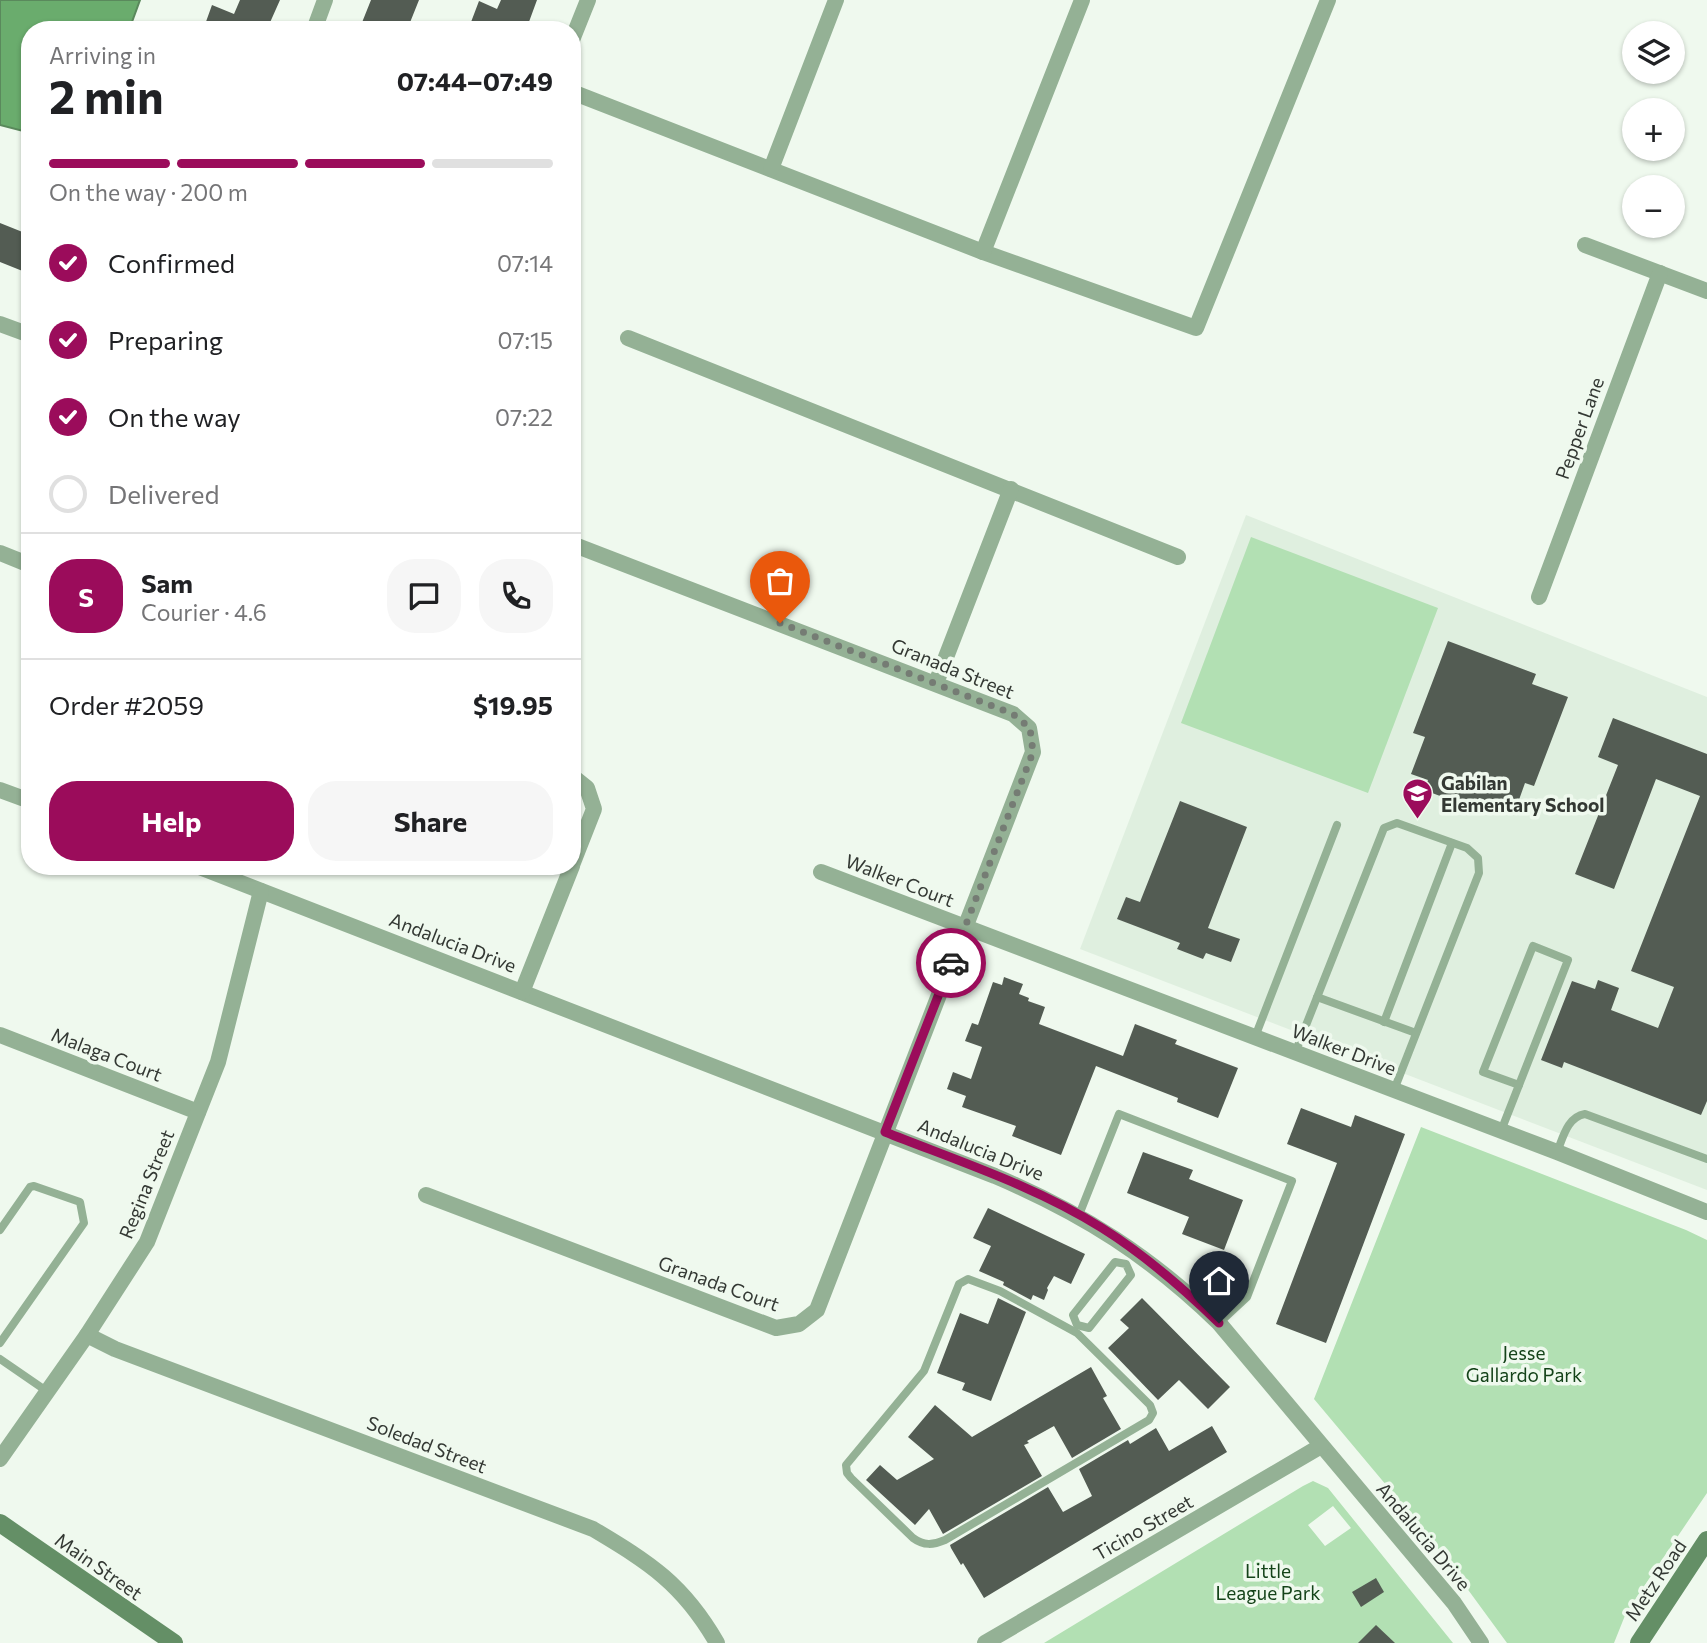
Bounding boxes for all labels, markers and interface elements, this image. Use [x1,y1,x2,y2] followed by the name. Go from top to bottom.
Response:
[1622,21,1685,238] map controls
[1622,21,1685,84] button: layers
[49,41,156,69] text: Arriving in
[397,65,553,96] text: 07:44–07:49
[49,67,164,123] text: 2 min
[1622,98,1685,161] button: +
[1622,175,1685,238] button: −
[49,178,248,206] text: On the way · 200 m
[49,244,87,282] icon: check
[108,247,235,278] text: Confirmed
[497,249,553,277] text: 07:14
[49,321,87,359] icon: check
[108,324,223,355] text: Preparing
[497,326,553,354] text: 07:15
[1550,374,1608,482] street label: Pepper Lane
[49,398,87,436] icon: check
[108,401,241,432] text: On the way
[495,403,553,431] text: 07:22
[108,478,219,509] text: Delivered
[750,551,810,623] pin
[387,559,461,633] button: chat
[479,559,553,633] button: phone
[761,562,799,600] icon: bag
[141,567,193,598] text: Sam
[78,581,94,612] text: S
[141,598,267,626] text: Courier · 4.6
[888,633,1018,703] street label: Granada Street
[49,689,204,720] text: Order #2059
[473,689,553,720] text: $19.95
[1441,771,1605,816] place label: Gabilan Elementary School
[1401,776,1435,820] school or university icon: Gabilan Elementary School
[49,781,294,861] button: Help
[308,781,553,861] button: Share
[842,849,958,911] street label: Walker Court
[386,907,520,977] street label: Andalucia Drive
[916,928,986,998] courier
[932,944,970,982] icon: car
[1288,1019,1400,1079] street label: Walker Drive
[48,1022,166,1086] street label: Malaga Court
[915,1113,1047,1185] street label: Andalucia Drive
[114,1126,178,1242] street label: Regina Street
[655,1250,783,1316] street label: Granada Court
[1189,1251,1249,1323] pin
[1200,1262,1238,1300] icon: home
[1466,1341,1582,1386] park label: Jesse Gallardo Park
[364,1411,490,1477] street label: Soledad Street
[1372,1477,1476,1595] street label: Andalucia Drive
[1089,1489,1197,1565] street label: Ticino Street
[51,1528,147,1605] street label: Main Street
[1619,1535,1691,1625] street label: Metz Road
[1215,1559,1321,1604] park label: Little League Park

